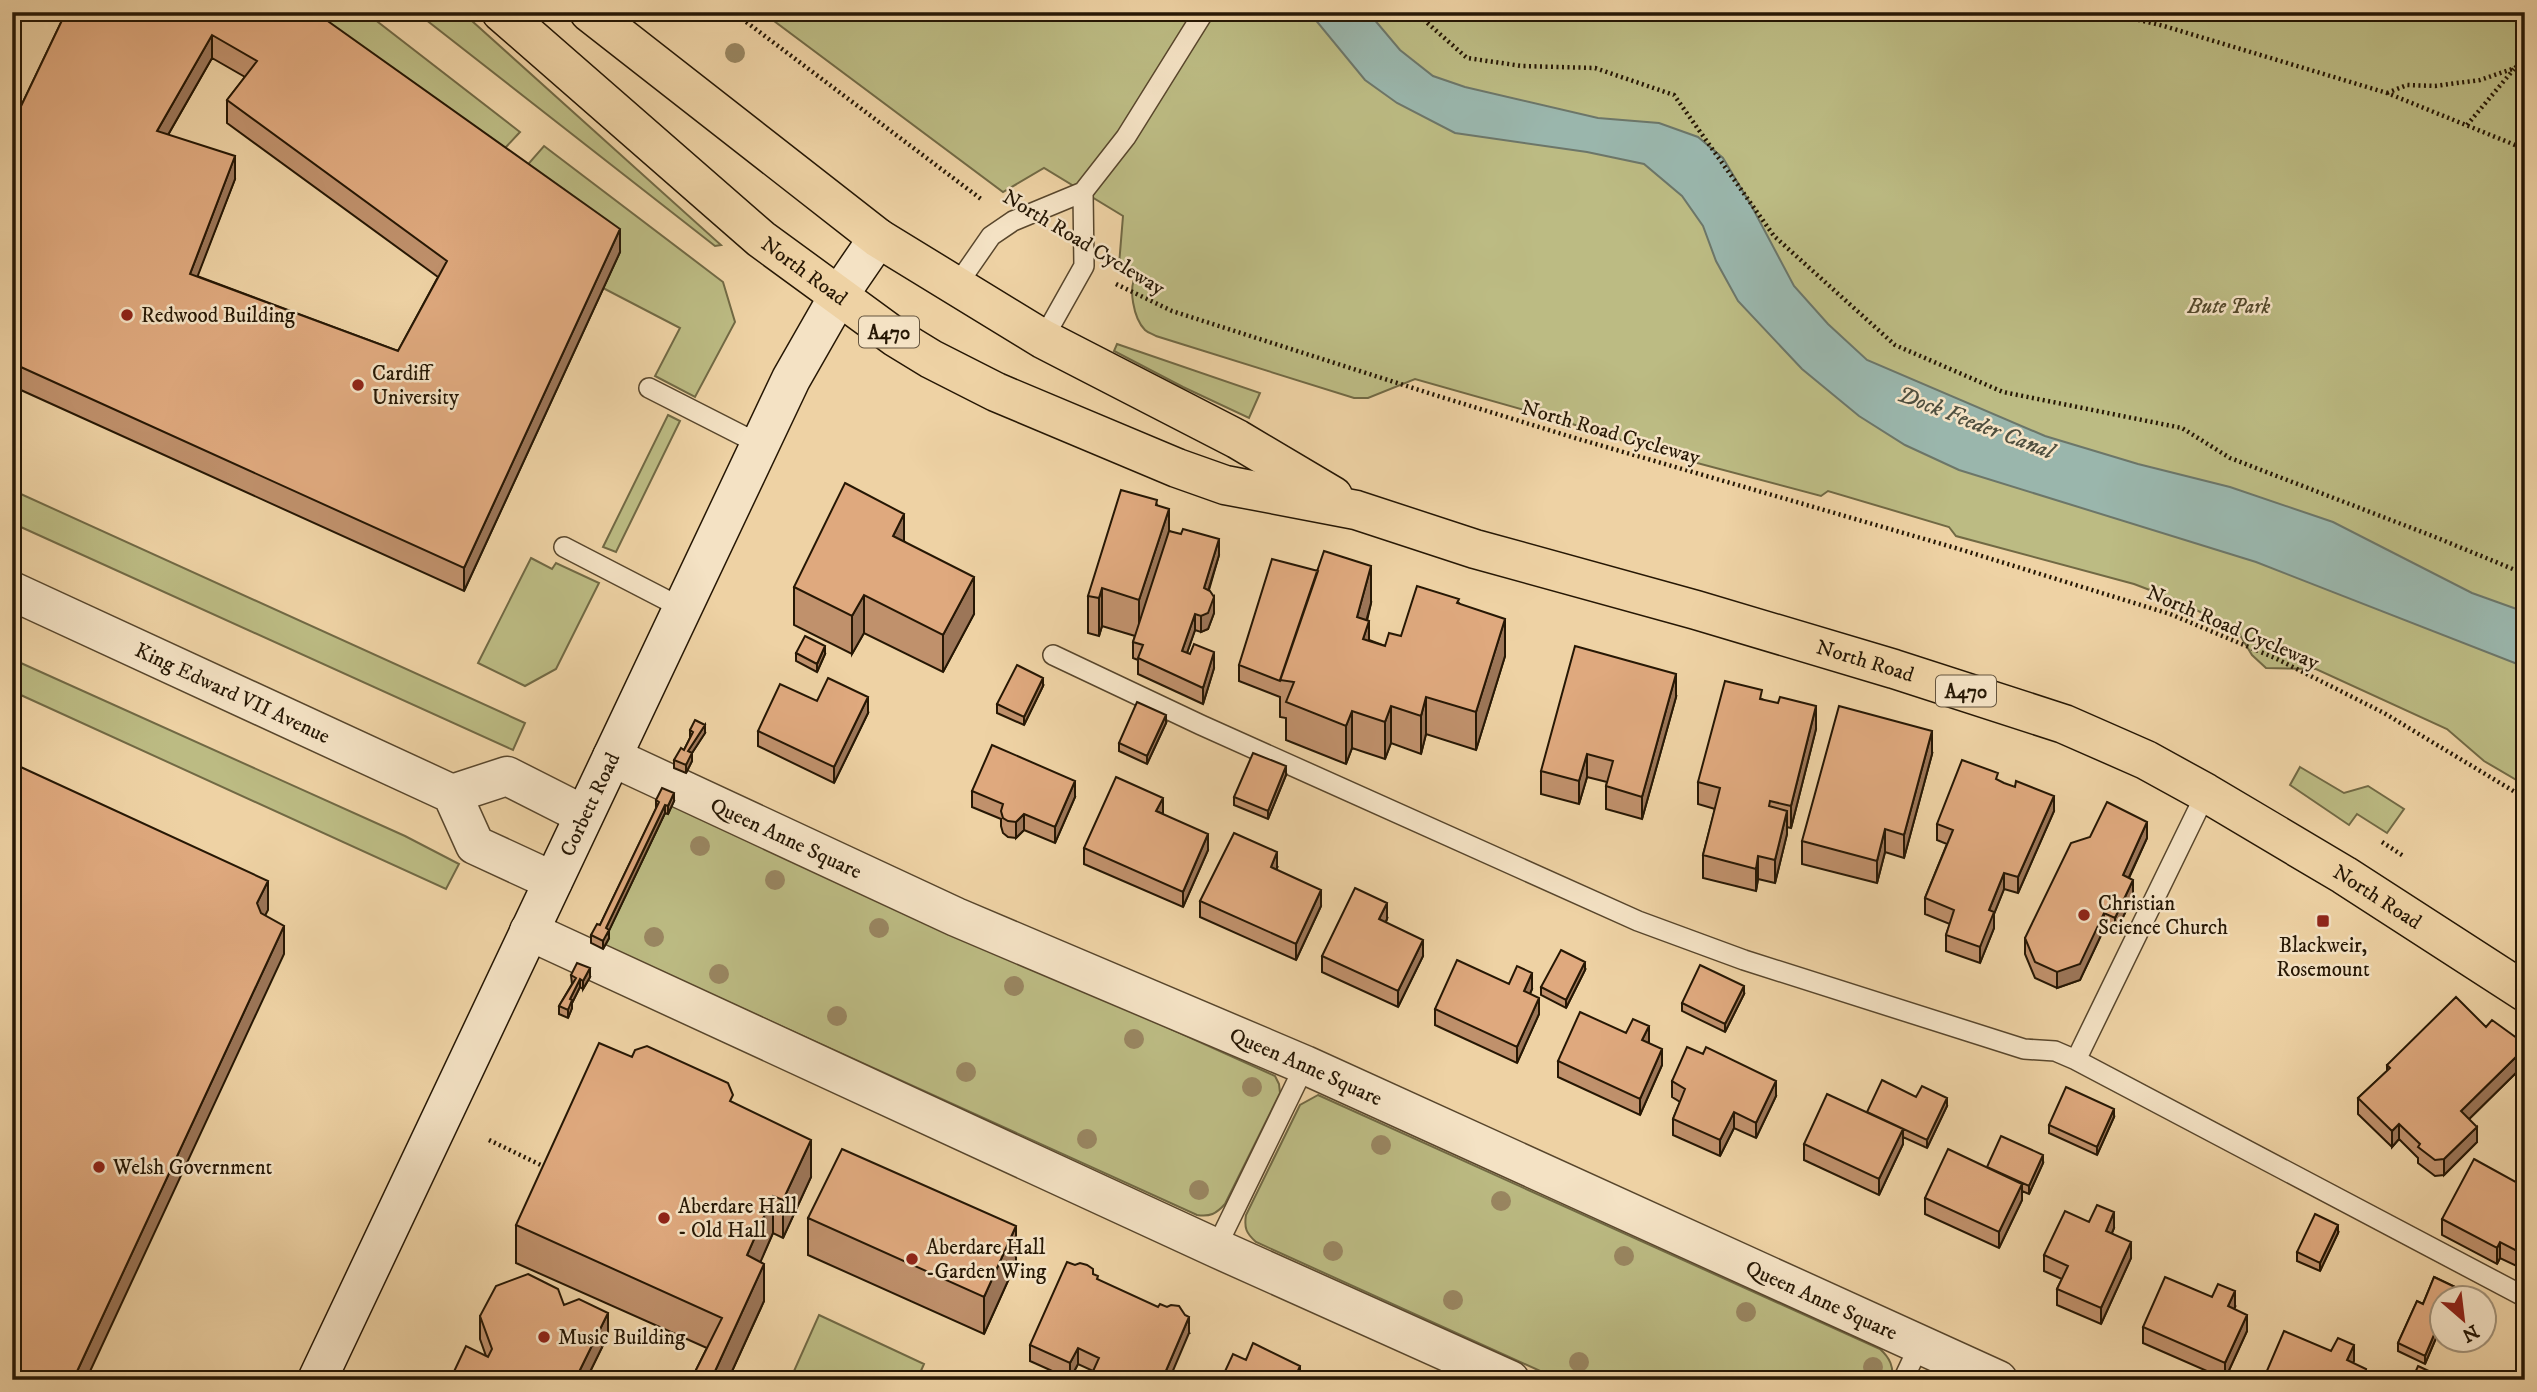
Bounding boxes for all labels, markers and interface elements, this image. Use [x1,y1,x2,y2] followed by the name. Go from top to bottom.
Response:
[998,184,1170,302] street label: North Road Cycleway
[756,231,853,312] street label: North Road
[2187,294,2271,320] park label: Bute Park
[141,303,296,329] place label: Redwood Building
[119,307,135,323] marker: Redwood Building
[859,316,919,348] road number: A470
[372,361,460,411] place label: Cardiff University
[350,377,366,393] marker: Cardiff University
[1893,380,2060,467] water label: Dock Feeder Canal
[1518,395,1704,471] street label: North Road Cycleway
[2142,580,2324,676] street label: North Road Cycleway
[1813,635,1918,689] street label: North Road
[131,637,334,750] street label: King Edward VII Avenue
[1936,676,1996,706] road number: A470
[555,748,626,861] street label: Corbett Road
[706,792,866,885] street label: Queen Anne Square
[2328,859,2427,936] street label: North Road
[2098,891,2228,941] place label: Christian Science Church
[2076,907,2092,923] marker: Christian Science Church
[2315,913,2331,929] marker: Blackweir, Rosemount
[2276,933,2370,983] place label: Blackweir, Rosemount
[1225,1023,1386,1112] street label: Queen Anne Square
[112,1155,273,1181] place label: Welsh Government
[91,1159,107,1175] marker: Welsh Government
[678,1194,798,1244] place label: Aberdare Hall - Old Hall
[656,1210,672,1226] marker: Aberdare Hall - Old Hall
[926,1235,1047,1285] place label: Aberdare Hall -Garden Wing
[904,1251,920,1267] marker: Aberdare Hall -Garden Wing
[1741,1255,1902,1347] street label: Queen Anne Square
[2428,1284,2498,1354] north arrow
[2458,1319,2483,1347] text: N
[558,1325,686,1351] place label: Music Building
[536,1329,552,1345] marker: Music Building

